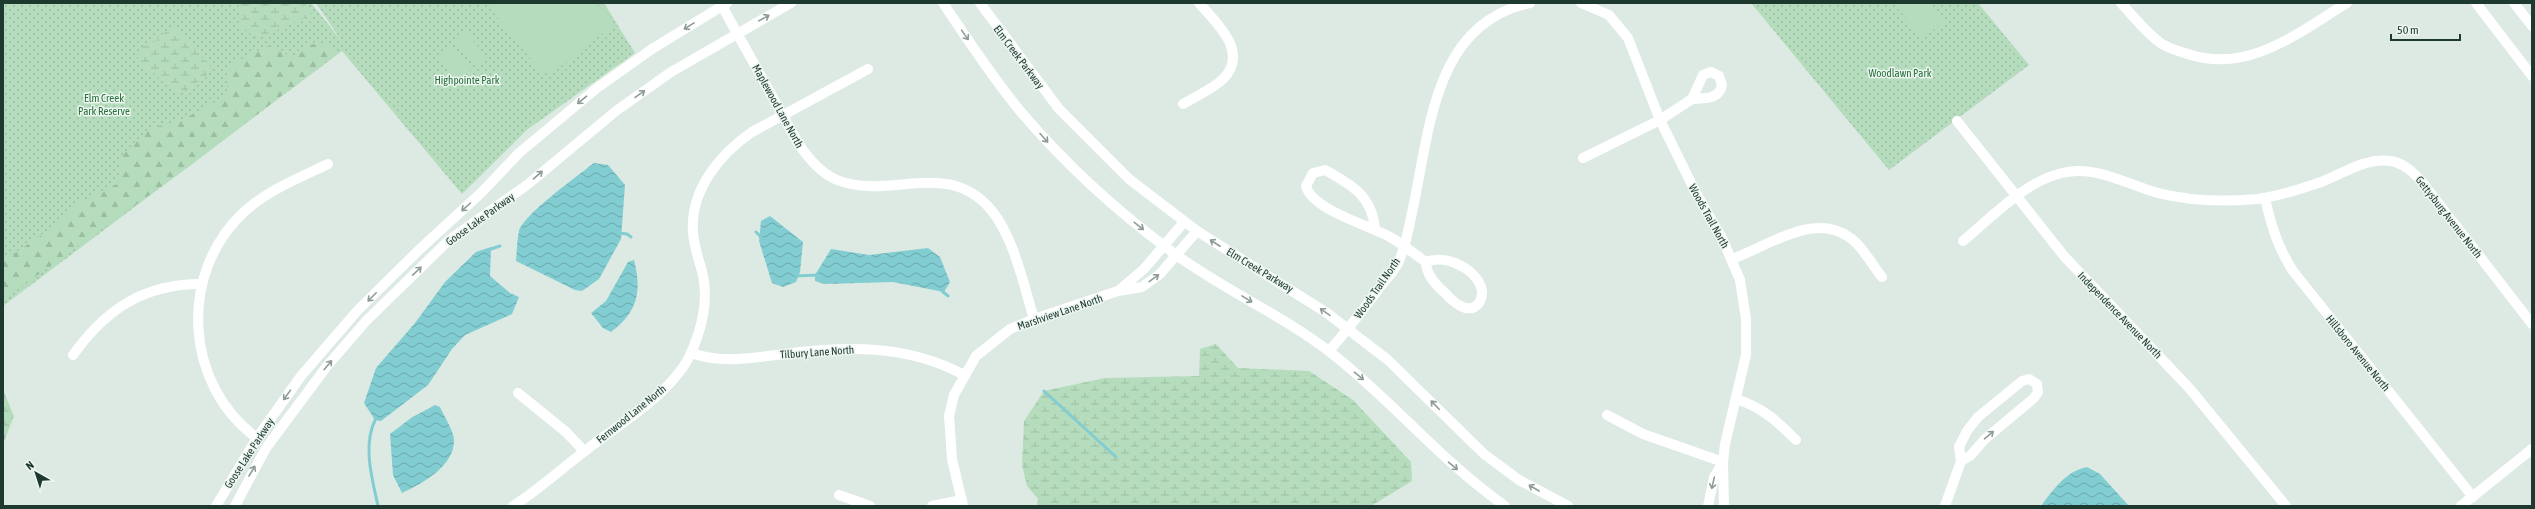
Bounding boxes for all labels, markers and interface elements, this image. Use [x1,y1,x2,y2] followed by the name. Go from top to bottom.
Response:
[758,14,770,22] one-way arrow
[2391,16,2460,42] scale bar
[684,22,695,30] one-way arrow
[991,23,1047,91] street label: Elm Creek Parkway
[2397,23,2419,37] text: 50 m
[961,29,969,40] one-way arrow
[750,62,806,150] street label: Maplewood Lane North
[1868,67,1932,79] park label: Woodlawn Park
[434,74,500,86] park label: Highpointe Park
[634,90,645,98] one-way arrow
[78,92,130,117] park label: Elm Creek Park Reserve
[577,95,587,104] one-way arrow
[1040,133,1049,143] one-way arrow
[533,170,543,180] one-way arrow
[2413,174,2485,260] street label: Gettysburg Avenue North
[1687,182,1731,250] street label: Woods Trail North
[443,190,517,248] street label: Goose Lake Parkway
[461,202,471,211] one-way arrow
[1134,222,1145,231] one-way arrow
[1210,239,1221,247] one-way arrow
[1224,245,1296,295] street label: Elm Creek Parkway
[1352,255,1402,321] street label: Woods Trail North
[412,266,422,276] one-way arrow
[2076,269,2164,361] street label: Independence Avenue North
[1148,274,1159,283] one-way arrow
[367,292,377,302] one-way arrow
[1016,292,1104,332] street label: Marshview Lane North
[1241,296,1253,304] one-way arrow
[1320,308,1331,316] one-way arrow
[2324,313,2392,393] street label: Hillsboro Avenue North
[779,343,855,361] street label: Tilbury Lane North
[323,360,332,371] one-way arrow
[1354,371,1365,380] one-way arrow
[594,382,668,446] street label: Fernwood Lane North
[283,390,291,401] one-way arrow
[1430,400,1440,410] one-way arrow
[222,415,276,490] street label: Goose Lake Parkway
[1984,431,1995,440] one-way arrow
[16,453,56,493] north arrow
[23,459,36,472] text: N
[1447,461,1458,470] one-way arrow
[249,465,257,477] one-way arrow
[1709,476,1717,489] one-way arrow
[1528,484,1540,492] one-way arrow

